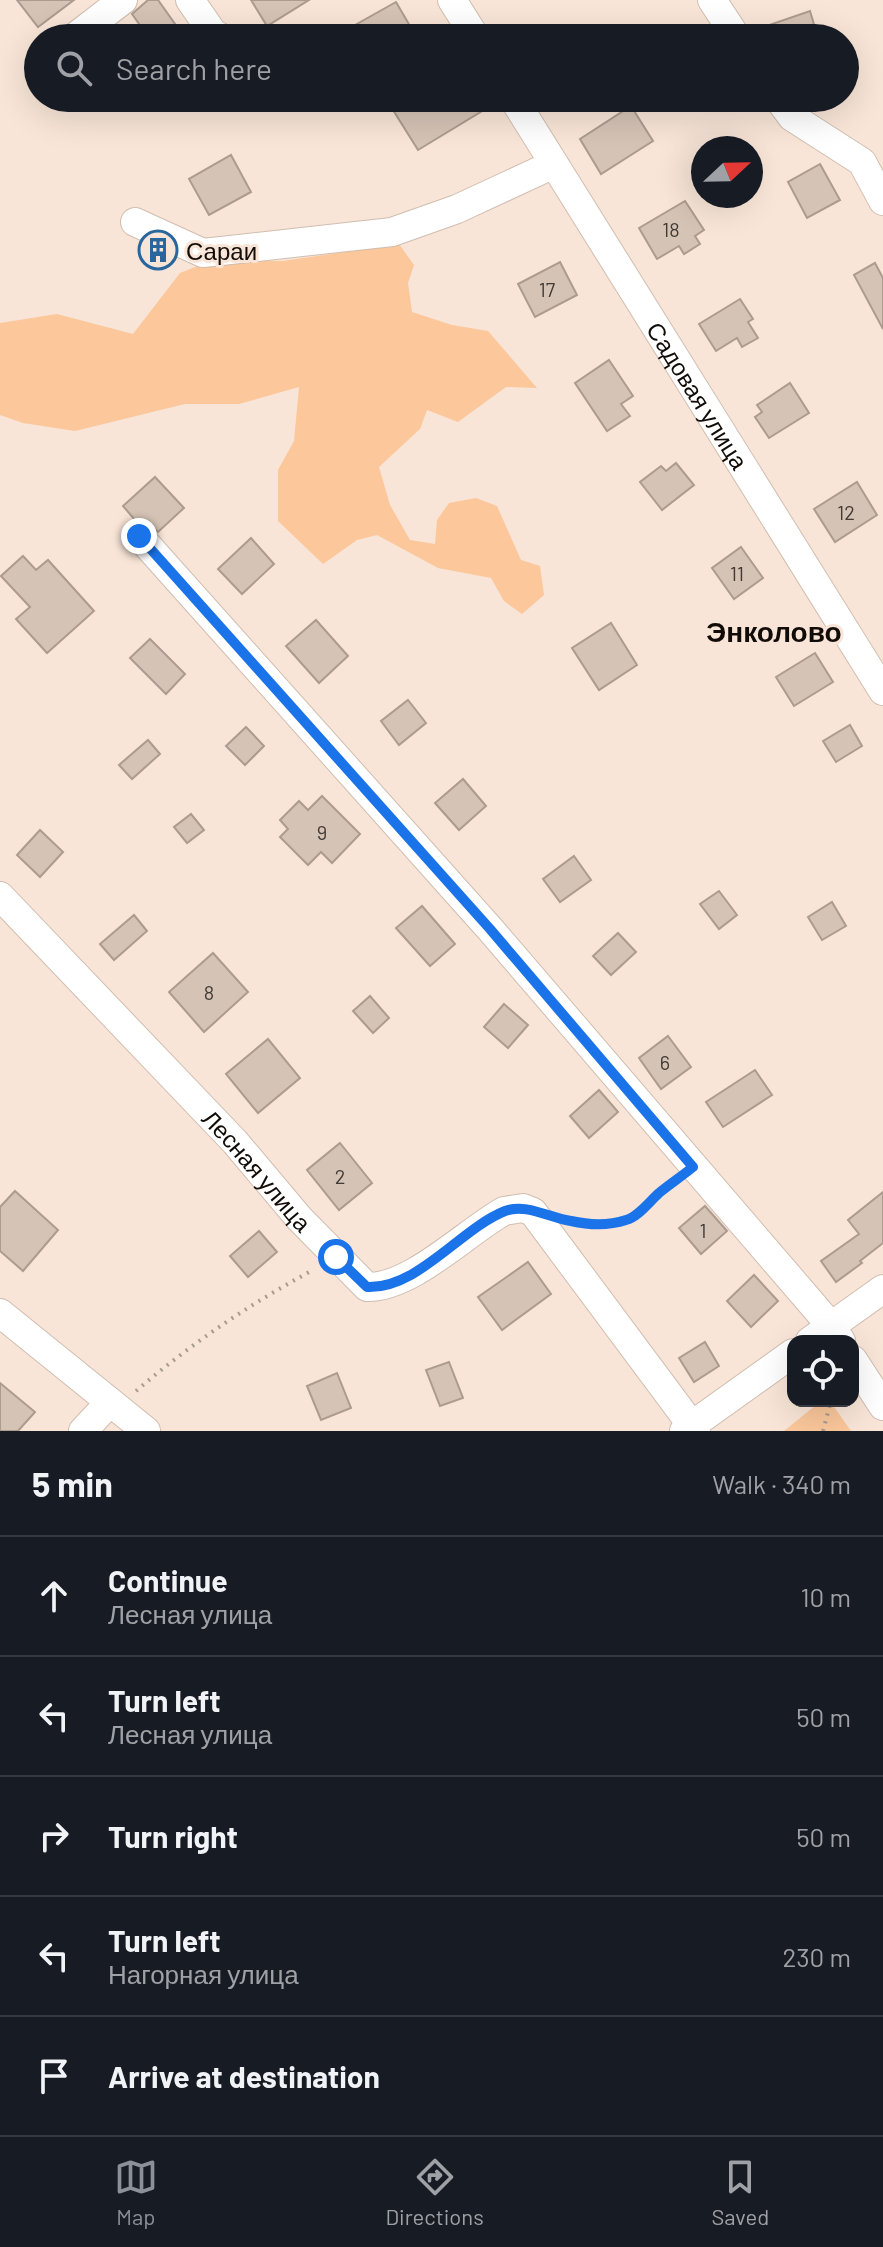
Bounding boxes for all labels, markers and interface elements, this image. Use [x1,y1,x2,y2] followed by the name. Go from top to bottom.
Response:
[24,24,859,112] search box
[52,46,96,90] icon: search
[116,50,272,86] text: Search here
[691,136,763,208] north arrow
[662,217,680,241] house number: 18
[137,229,179,271] building icon: Сараи
[186,236,257,265] place label: Сараи
[539,277,556,301] house number: 17
[642,316,755,474] street label: Садовая улица
[837,500,855,524] house number: 12
[121,518,157,554] route end
[730,561,744,585] house number: 11
[706,614,842,648] district label: Энколово
[317,820,327,844] house number: 9
[204,980,214,1004] house number: 8
[660,1050,670,1074] house number: 6
[197,1103,318,1237] street label: Лесная улица
[335,1164,345,1188] house number: 2
[700,1218,707,1242] house number: 1
[318,1239,354,1275] route start
[787,1335,859,1407] map controls
[787,1335,859,1407] button: locate
[32,1463,113,1504] text: 5 min
[712,1468,851,1499] text: Walk · 340 m
[108,1562,228,1598] text: Continue
[32,1574,76,1618] icon: ahead
[801,1581,851,1612] text: 10 m
[108,1598,272,1629] text: Лесная улица
[108,1682,221,1718] text: Turn left
[32,1694,76,1738] icon: left
[796,1701,851,1732] text: 50 m
[108,1718,272,1749] text: Лесная улица
[32,1814,76,1858] icon: right
[108,1818,238,1854] text: Turn right
[796,1821,851,1852] text: 50 m
[108,1922,221,1958] text: Turn left
[32,1934,76,1978] icon: left
[782,1941,851,1972] text: 230 m
[108,1958,299,1989] text: Нагорная улица
[32,2054,76,2098] icon: arrive
[108,2058,380,2094] text: Arrive at destination
[114,2155,158,2229] tab: Map
[385,2155,484,2229] tab: Directions
[711,2155,769,2229] tab: Saved

